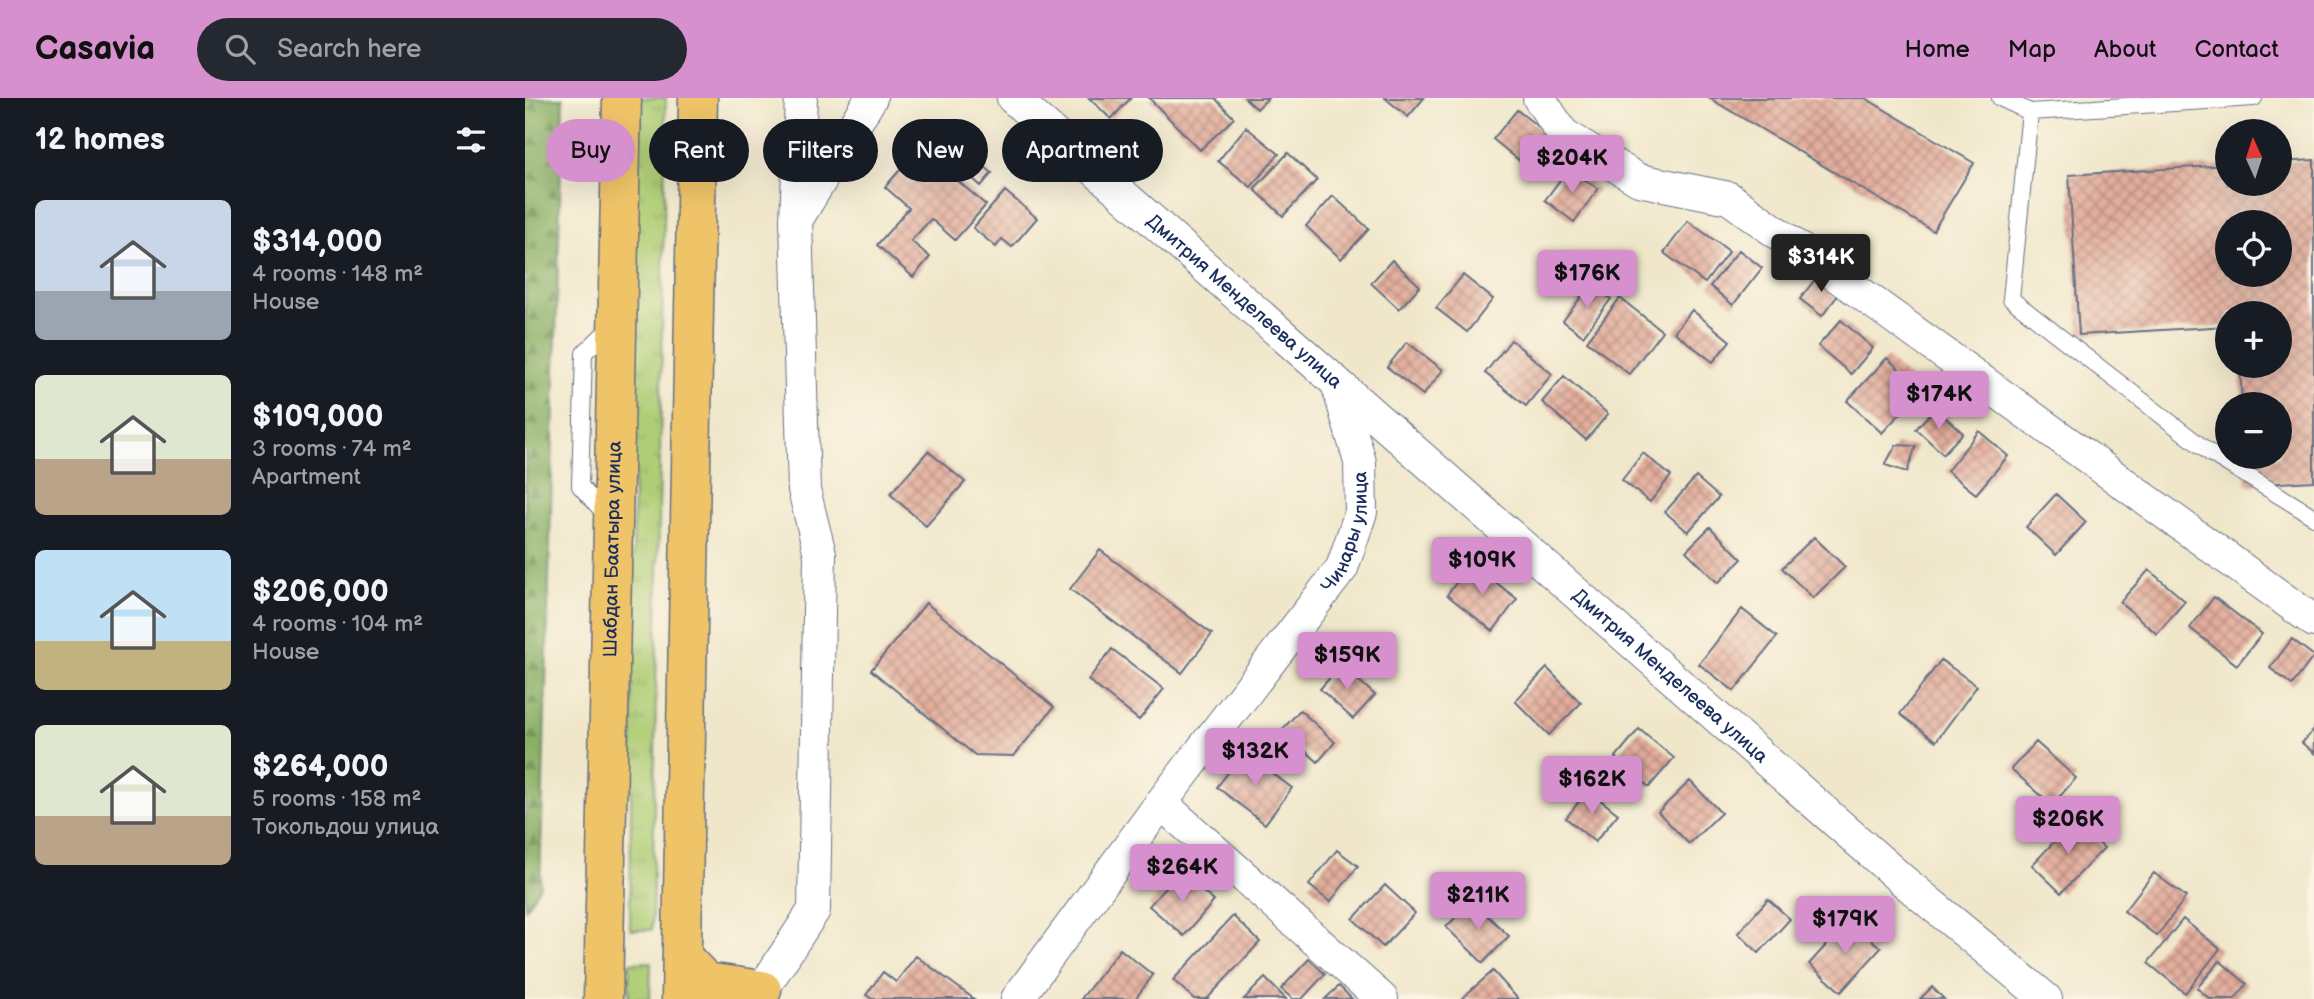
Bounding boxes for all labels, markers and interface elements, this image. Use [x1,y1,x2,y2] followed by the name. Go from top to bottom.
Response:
[197,18,687,81] search box
[35,29,155,69] text: Casavia
[221,30,259,68] icon: search
[277,34,421,65] text: Search here
[1905,35,1970,64] text: Home
[2008,35,2056,64] text: Map
[2094,35,2156,64] text: About
[2194,35,2279,64] text: Contact
[546,119,635,182] chip: Buy
[649,119,749,182] chip: Rent
[763,119,878,182] chip: Filters
[892,119,988,182] chip: New
[1002,119,1163,182] chip: Apartment
[2215,119,2293,196] north arrow
[2215,119,2292,469] map controls
[452,121,490,159] icon: filters
[35,122,165,158] text: 12 homes
[1523,136,1621,195] pin: $204K
[1536,144,1608,172] text: $204K
[1142,209,1347,394] street label: Дмитрия Менделеева улица
[2215,210,2292,287] button: locate
[252,224,382,260] text: $314,000
[91,228,175,312] icon: home
[1772,234,1870,294] pin: $314K
[1787,243,1855,271] text: $314K
[1538,250,1636,310] pin: $176K
[1554,259,1620,287] text: $176K
[252,260,423,288] text: 4 rooms · 148 m²
[252,288,319,316] text: House
[2215,301,2292,378] button: +
[1890,372,1988,431] pin: $174K
[1906,380,1972,408] text: $174K
[2215,392,2292,469] button: −
[252,399,383,435] text: $109,000
[91,403,175,487] icon: home
[252,435,412,463] text: 3 rooms · 74 m²
[599,441,626,658] street label: Шабдан Баатыра улица
[252,463,361,491] text: Apartment
[1316,471,1373,597] street label: Чинары улица
[1433,538,1531,597] pin: $109K
[1448,546,1516,574] text: $109K
[252,574,389,610] text: $206,000
[91,578,175,662] icon: home
[1568,584,1773,768] street label: Дмитрия Менделеева улица
[252,610,423,638] text: 4 rooms · 104 m²
[1298,632,1396,692] pin: $159K
[252,638,319,666] text: House
[1313,641,1381,669] text: $159K
[1206,728,1304,788] pin: $132K
[1221,737,1289,765] text: $132K
[252,749,388,785] text: $264,000
[91,753,175,837] icon: home
[1543,756,1641,816] pin: $162K
[1558,765,1626,793] text: $162K
[252,785,421,813] text: 5 rooms · 158 m²
[2019,796,2117,856] pin: $206K
[2032,805,2104,833] text: $206K
[252,813,439,841] text: Токольдош улица
[1133,844,1231,904] pin: $264K
[1146,853,1218,881] text: $264K
[1429,872,1527,932] pin: $211K
[1446,881,1510,909] text: $211K
[1796,896,1894,956] pin: $179K
[1812,905,1878,933] text: $179K

